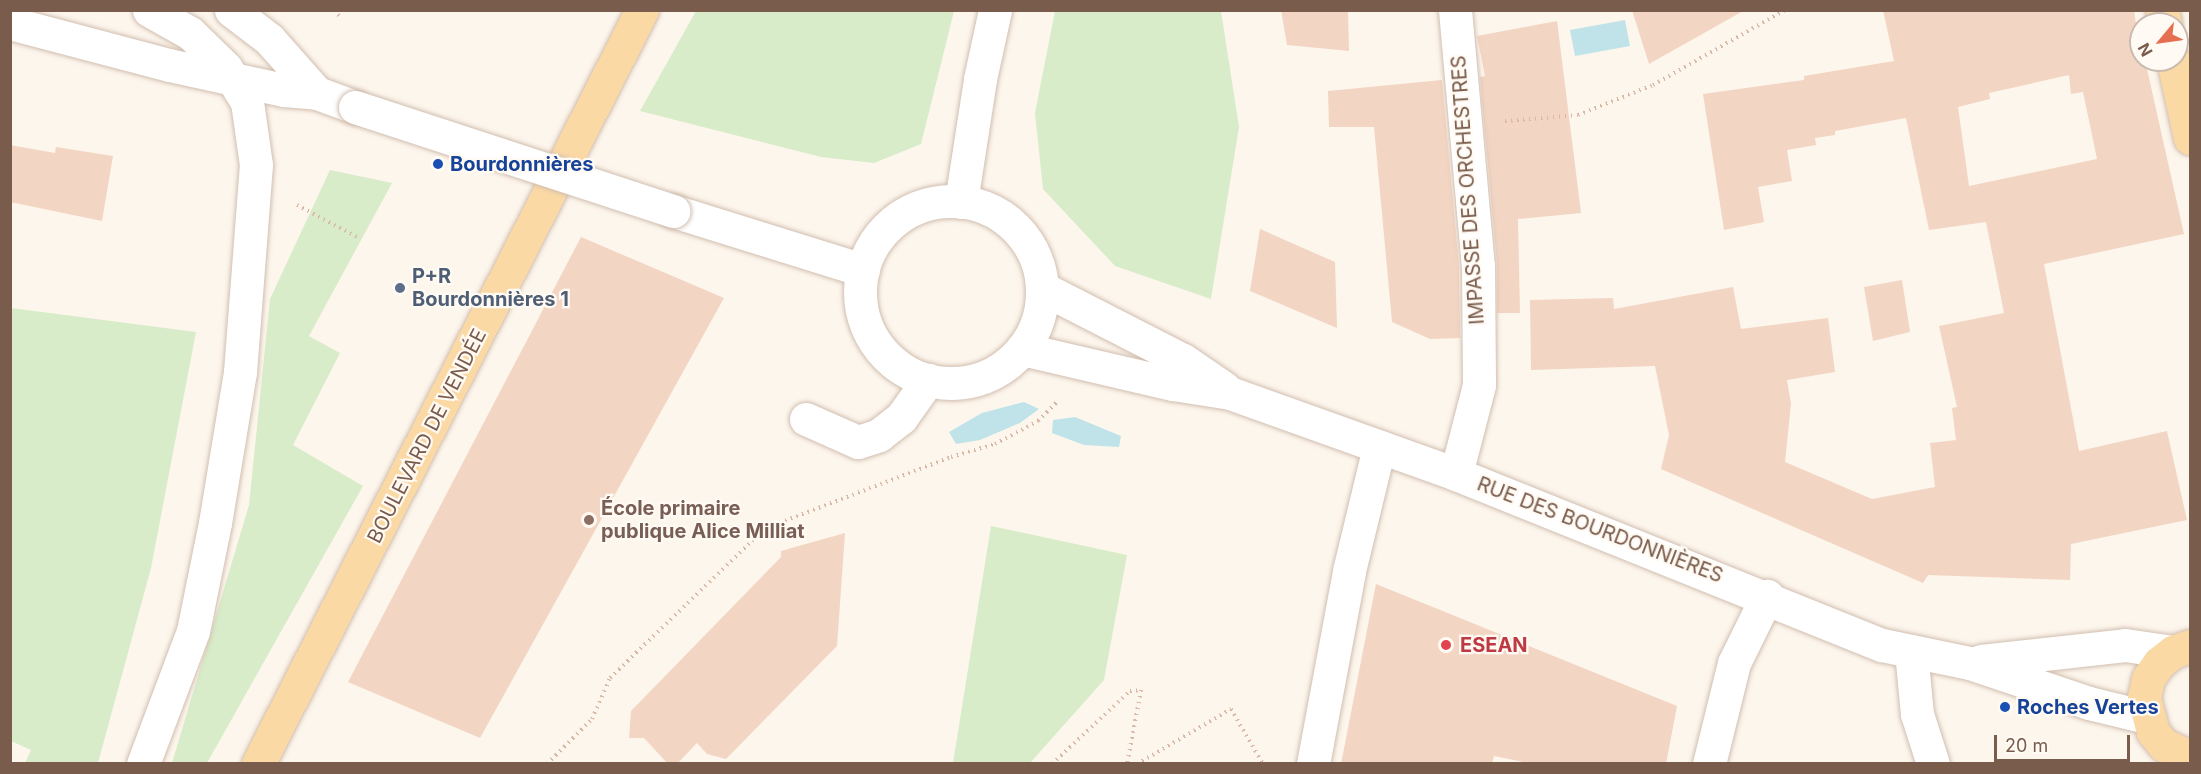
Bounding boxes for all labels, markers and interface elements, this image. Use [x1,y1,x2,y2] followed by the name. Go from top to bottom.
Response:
[2129,12,2189,72] north arrow
[2133,40,2157,60] text: N
[1447,55,1489,325] street label: IMPASSE DES ORCHESTRES
[450,152,593,176] place label: Bourdonnières
[431,157,445,171] marker: Bourdonnières
[412,264,569,311] place label: P+R Bourdonnières 1
[393,281,407,295] marker: P+R Bourdonnières 1
[362,325,492,547] street label: BOULEVARD DE VENDÉE
[1474,472,1726,588] street label: RUE DES BOURDONNIÈRES
[601,496,805,543] place label: École primaire publique Alice Milliat
[582,513,596,527] marker: École primaire publique Alice Milliat
[1460,633,1528,657] place label: ESEAN
[1437,636,1455,654] marker: ESEAN
[2017,695,2159,719] place label: Roches Vertes
[1998,700,2012,714] marker: Roches Vertes
[1997,723,2134,761] scale bar
[2005,735,2048,756] text: 20 m

